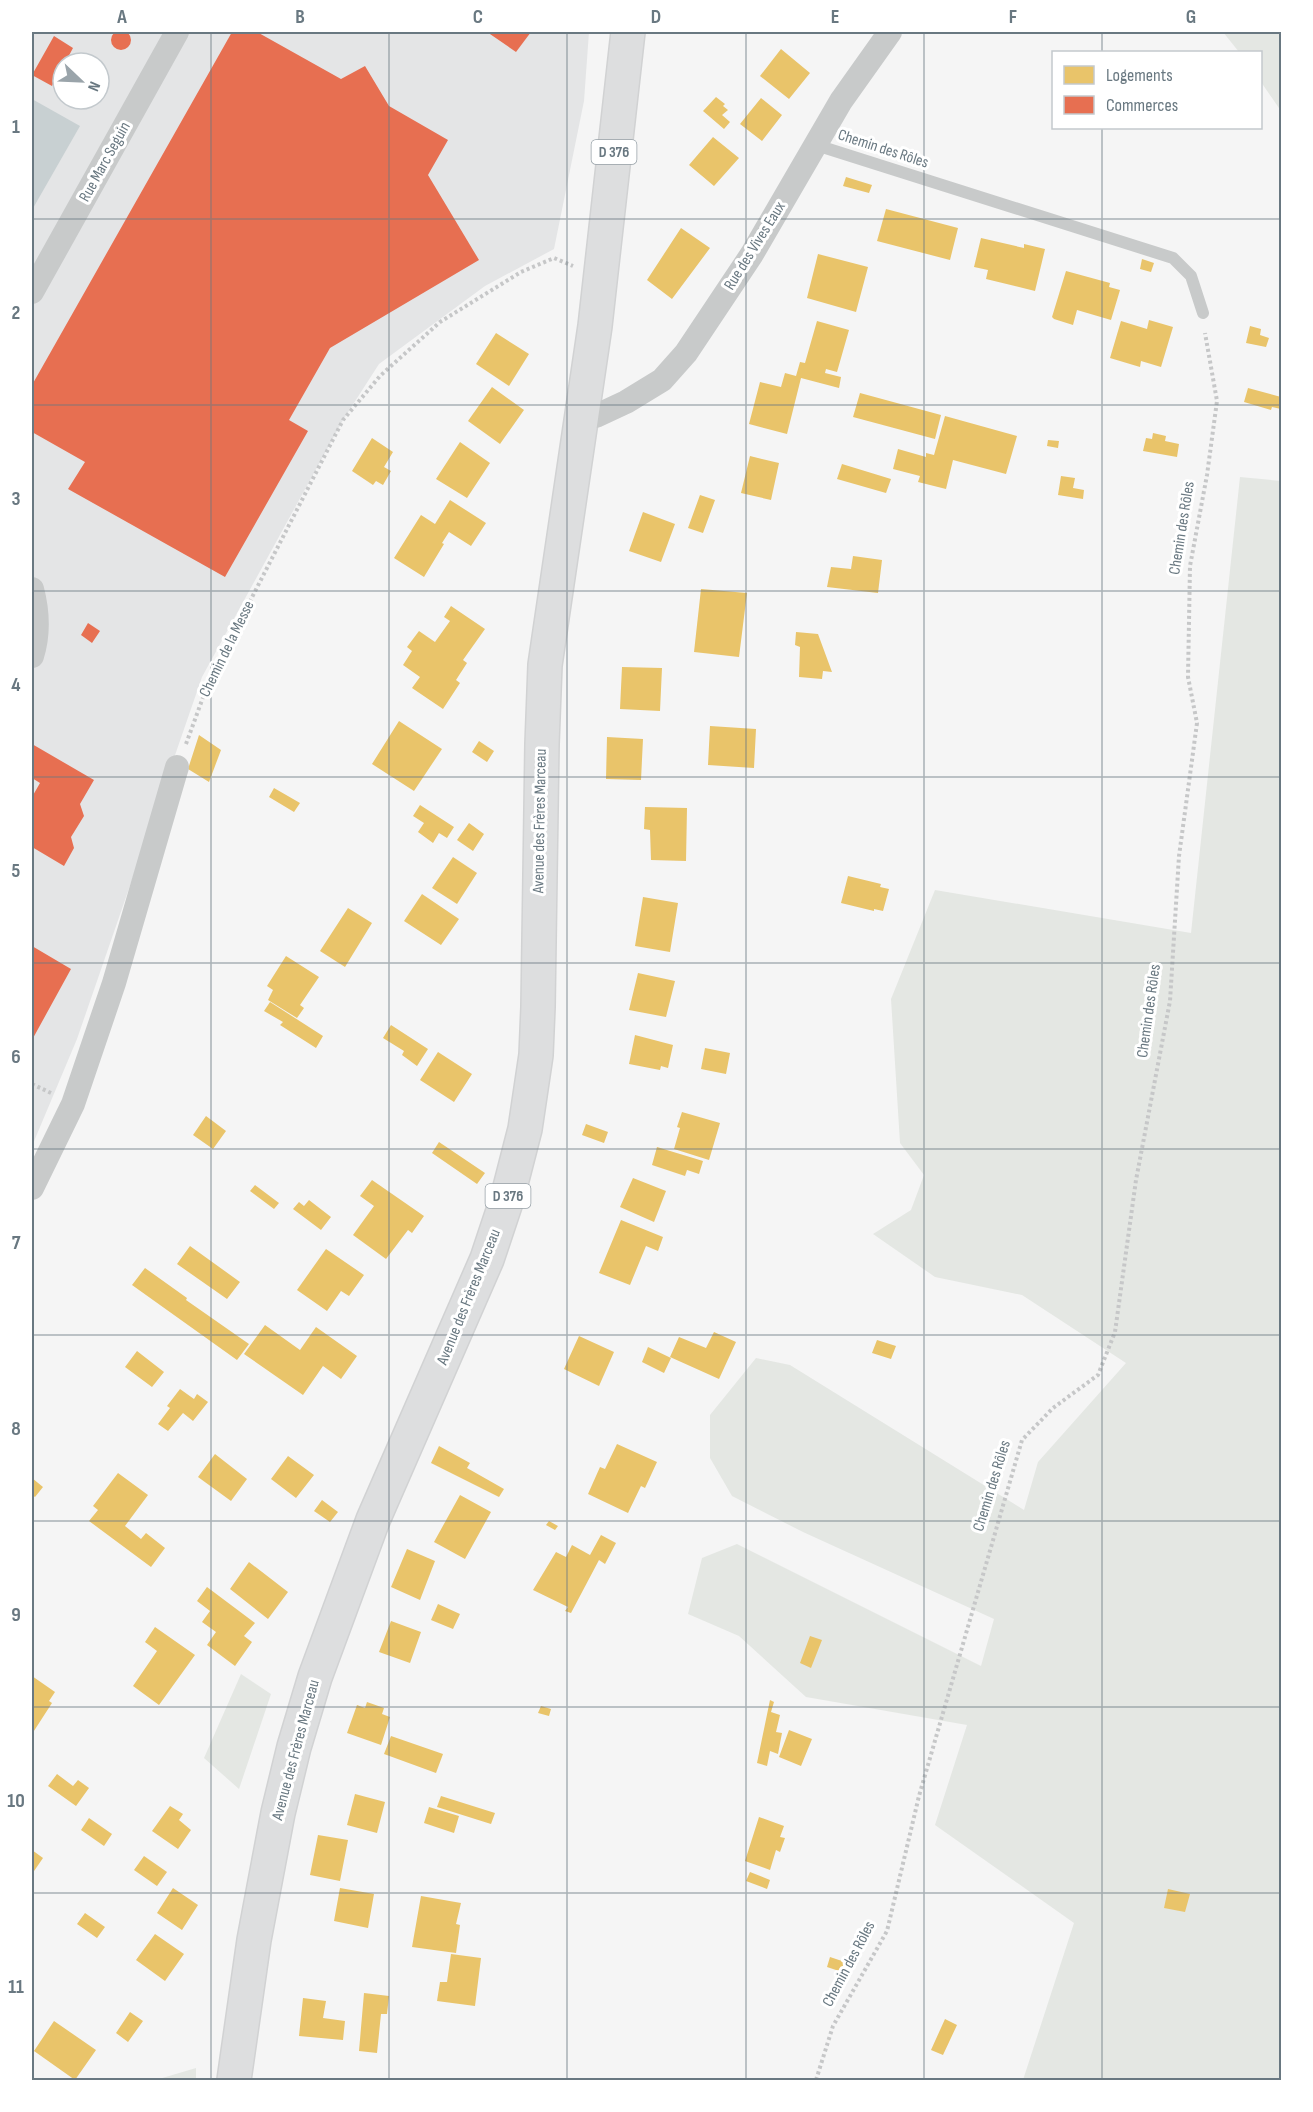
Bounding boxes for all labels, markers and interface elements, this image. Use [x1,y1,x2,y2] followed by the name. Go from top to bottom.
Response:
[116,5,127,29] text: A
[295,5,305,29] text: B
[473,5,483,29] text: C
[651,5,661,29] text: D
[831,5,839,29] text: E
[1009,5,1017,29] text: F
[1186,5,1196,29] text: G
[51,51,111,111] north arrow
[1052,51,1262,129] legend
[1106,65,1173,86] text: Logements
[83,79,104,94] text: N
[1106,95,1178,116] text: Commerces
[12,115,20,139] text: 1
[75,119,135,205] street label: Rue Marc Seguin
[835,125,931,173] street label: Chemin des Rôles
[592,140,636,164] road number: D 376
[720,198,790,294] street label: Rue des Vives Eaux
[12,301,20,325] text: 2
[1165,480,1199,576] street label: Chemin des Rôles
[12,487,21,511] text: 3
[196,598,258,700] street label: Chemin de la Messe
[11,673,21,697] text: 4
[529,749,551,894] street label: Avenue des Frères Marceau
[12,859,21,883] text: 5
[1133,963,1165,1059] street label: Chemin des Rôles
[11,1045,21,1069] text: 6
[486,1184,530,1208] road number: D 376
[433,1226,505,1368] street label: Avenue des Frères Marceau
[12,1231,21,1255] text: 7
[11,1417,21,1441] text: 8
[969,1438,1015,1534] street label: Chemin des Rôles
[11,1603,21,1627] text: 9
[268,1678,324,1823] street label: Avenue des Frères Marceau
[7,1789,25,1813] text: 10
[819,1918,880,2010] street label: Chemin des Rôles
[8,1975,24,1999] text: 11

